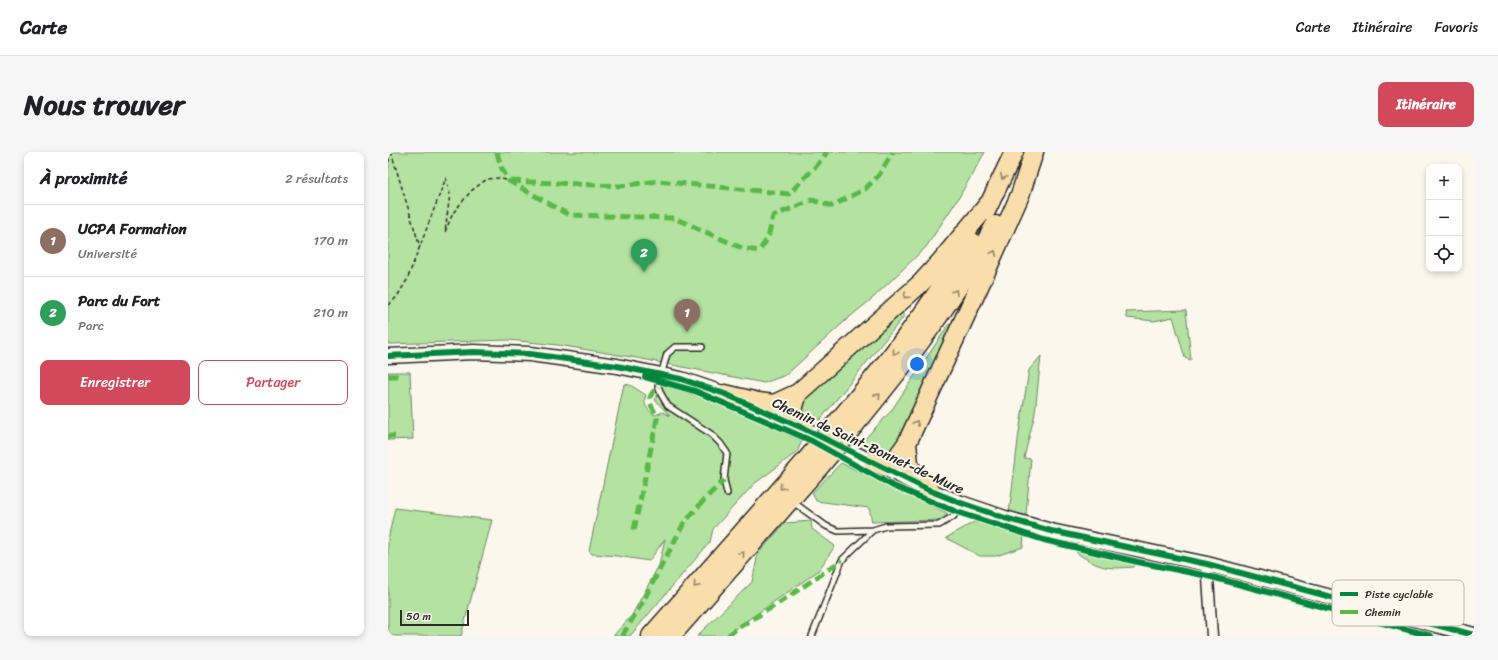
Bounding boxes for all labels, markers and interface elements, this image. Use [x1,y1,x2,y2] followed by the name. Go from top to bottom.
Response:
[20,11,67,44] text: Carte
[1296,15,1331,40] text: Carte
[1353,15,1412,40] text: Itinéraire
[1434,15,1478,40] text: Favoris
[24,80,184,129] text: Nous trouver
[1378,82,1474,127] button: Itinéraire
[40,163,127,193] text: À proximité
[1426,164,1462,272] map controls
[1426,164,1462,200] button: +
[285,167,348,190] text: 2 résultats
[1000,172,1008,180] one-way arrow
[1426,200,1462,236] button: −
[78,216,187,242] text: UCPA Formation
[50,229,56,252] text: 1
[313,229,348,252] text: 170 m
[1426,236,1462,272] button: locate
[631,239,657,272] pin: 2
[78,242,137,265] text: Université
[989,250,997,258] one-way arrow
[78,288,160,314] text: Parc du Fort
[951,289,958,296] one-way arrow
[904,292,911,299] one-way arrow
[674,299,700,332] pin: 1
[49,301,57,324] text: 2
[313,301,348,324] text: 210 m
[78,314,104,337] text: Parc
[893,347,900,354] one-way arrow
[907,354,927,374] your location
[40,360,190,405] button: Enregistrer
[198,360,348,405] button: Partager
[768,390,968,502] street label: Chemin de Saint-Bonnet-de-Mure
[874,394,881,401] one-way arrow
[911,419,919,427] one-way arrow
[779,482,787,490] one-way arrow
[738,551,745,559] one-way arrow
[694,580,701,587] one-way arrow
[1332,580,1464,626] legend
[1365,585,1434,604] text: Piste cyclable
[1365,603,1401,622] text: Chemin
[406,607,431,626] text: 50 m
[400,608,469,627] scale bar

